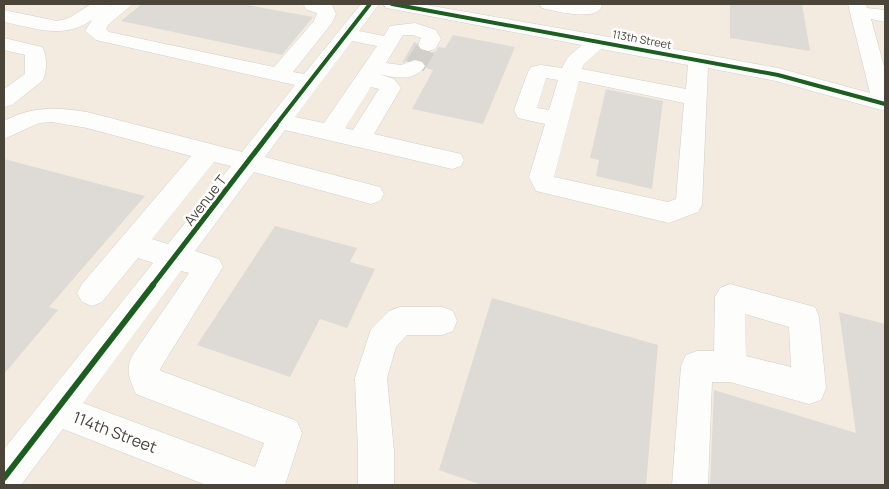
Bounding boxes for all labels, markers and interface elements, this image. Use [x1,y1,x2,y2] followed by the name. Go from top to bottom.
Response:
[611,26,673,52] street label: 113th Street
[179,170,231,229] street label: Avenue T
[70,406,160,458] street label: 114th Street

